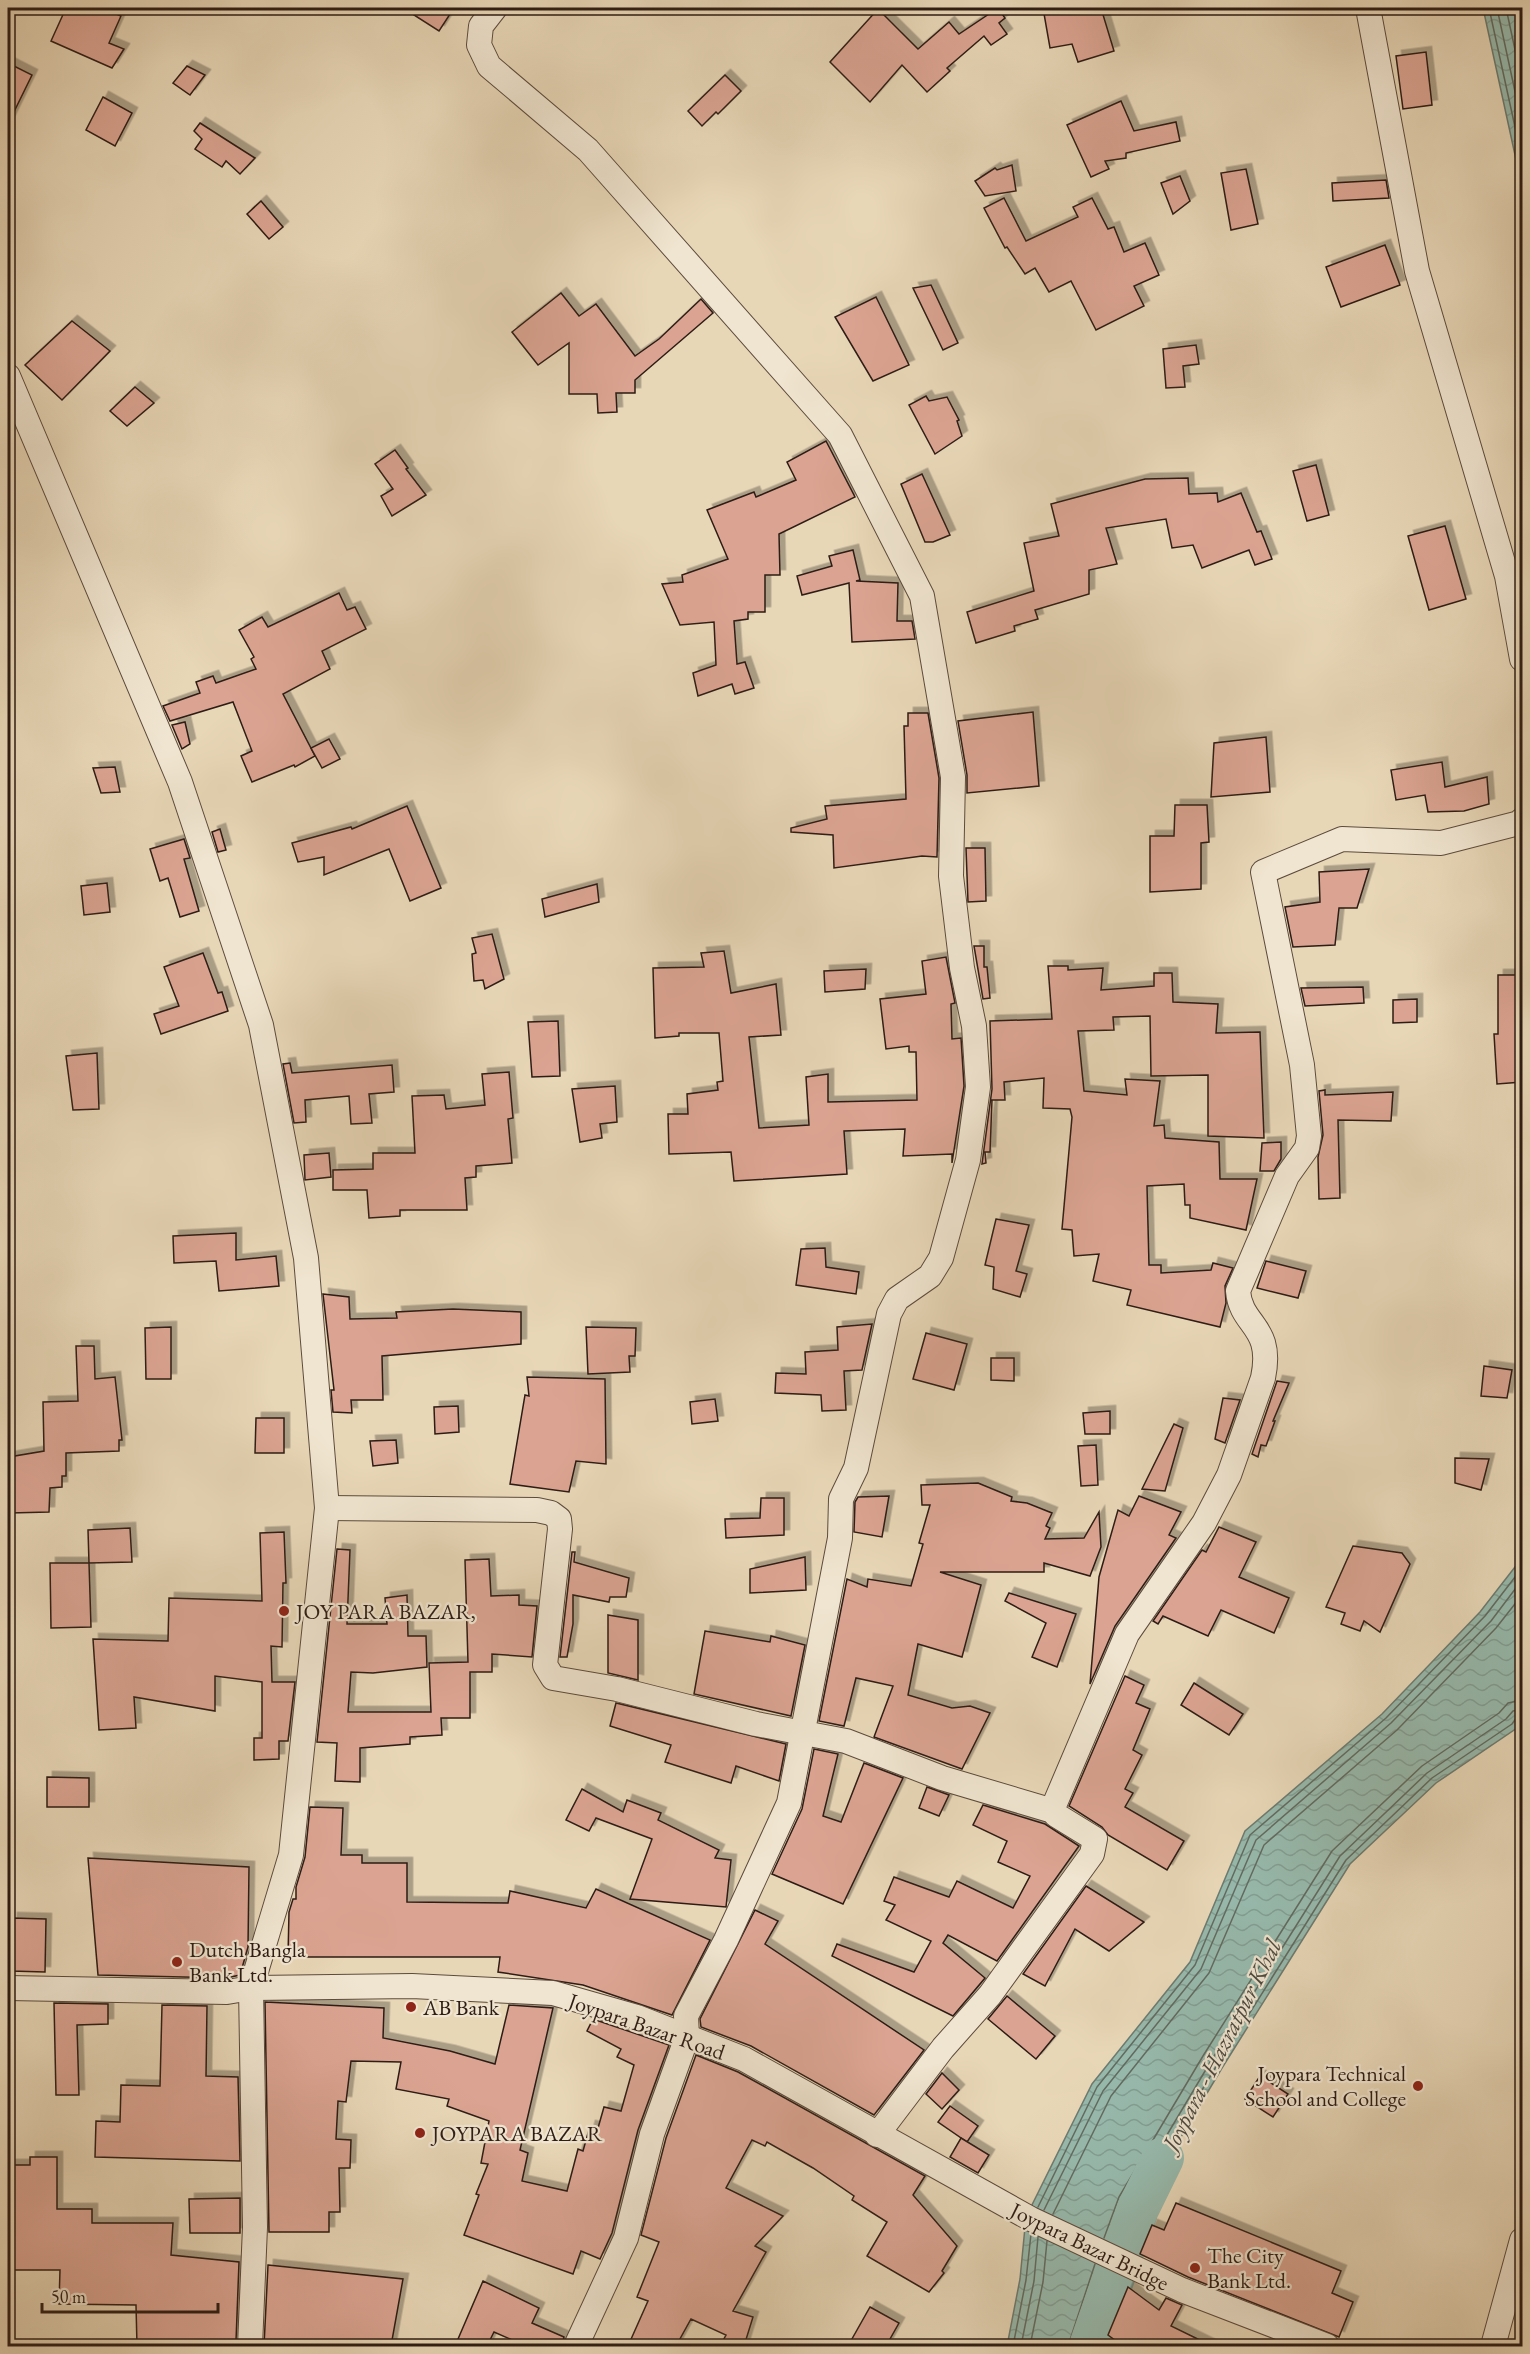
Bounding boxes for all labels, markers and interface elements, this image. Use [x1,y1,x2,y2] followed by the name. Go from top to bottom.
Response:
[294,1597,476,1626] place label: JOY PARA BAZAR,
[277,1604,291,1618] marker: JOY PARA BAZAR,
[1153,1933,1289,2160] water label: Joypara - Hazratpur Khal
[189,1935,306,1989] place label: Dutch Bangla Bank Ltd.
[170,1955,184,1969] marker: Dutch Bangla Bank Ltd.
[563,1985,730,2067] street label: Joypara Bazar Road
[422,1993,500,2022] place label: AB Bank
[404,2000,418,2014] marker: AB Bank
[1245,2059,1406,2113] place label: Joypara Technical School and College
[1411,2079,1425,2093] marker: Joypara Technical School and College
[430,2119,603,2148] place label: JOYPARA BAZAR
[413,2126,427,2140] marker: JOYPARA BAZAR
[1004,2195,1174,2298] street label: Joypara Bazar Bridge
[1207,2241,1291,2295] place label: The City Bank Ltd.
[1188,2261,1202,2275] marker: The City Bank Ltd.
[42,2276,218,2314] scale bar
[51,2285,86,2308] text: 50 m

